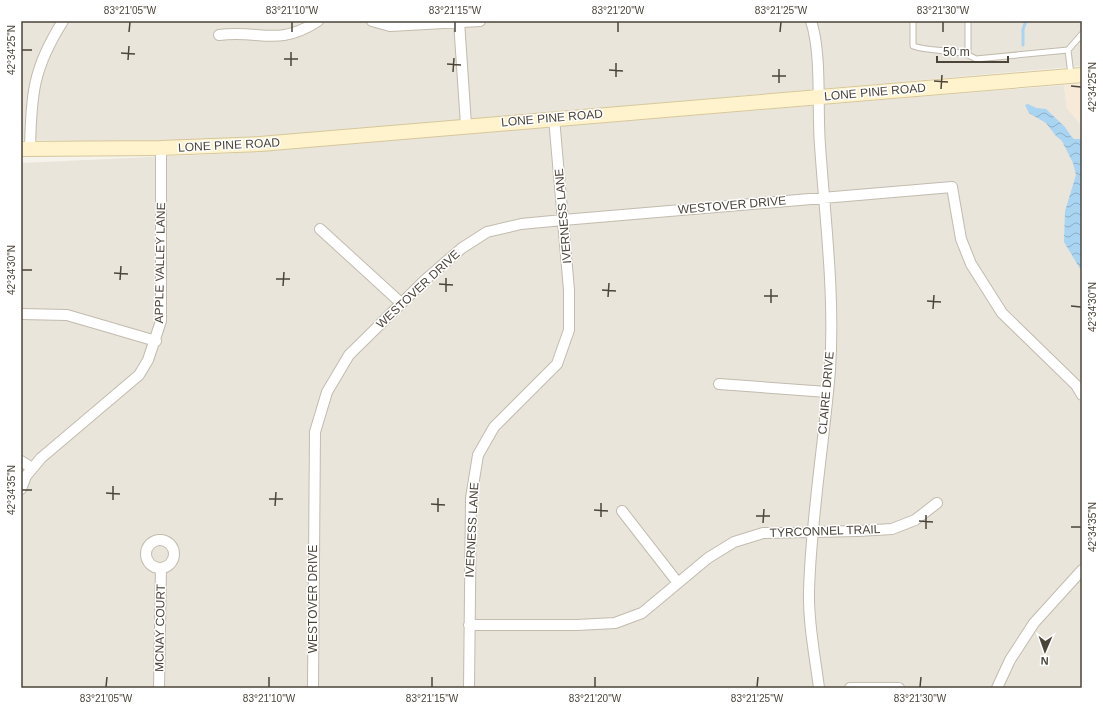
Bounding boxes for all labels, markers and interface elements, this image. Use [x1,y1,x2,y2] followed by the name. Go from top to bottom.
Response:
[104,5,157,16] text: 83°21'05"W
[266,5,319,16] text: 83°21'10"W
[429,5,482,16] text: 83°21'15"W
[592,5,645,16] text: 83°21'20"W
[755,5,808,16] text: 83°21'25"W
[917,5,970,16] text: 83°21'30"W
[6,25,17,75] text: 42°34'25"N
[937,38,1008,64] scale bar
[943,45,970,59] text: 50 m
[1087,62,1098,112] text: 42°34'25"N
[824,81,927,103] street label: LONE PINE ROAD
[501,107,604,129] street label: LONE PINE ROAD
[178,135,281,155] street label: LONE PINE ROAD
[552,168,574,264] street label: IVERNESS LANE
[677,193,787,217] street label: WESTOVER DRIVE
[152,202,168,324] street label: APPLE VALLEY LANE
[6,245,17,295] text: 42°34'30"N
[374,247,462,331] street label: WESTOVER DRIVE
[1087,282,1098,332] text: 42°34'30"N
[815,351,837,435] street label: CLAIRE DRIVE
[6,465,17,515] text: 42°34'35"N
[463,482,481,578] street label: IVERNESS LANE
[1087,502,1098,552] text: 42°34'35"N
[769,522,881,540] street label: TYRCONNEL TRAIL
[306,545,320,653] street label: WESTOVER DRIVE
[152,583,168,672] street label: MCNAY COURT
[1025,631,1065,671] north arrow
[1040,655,1049,667] text: N
[80,693,133,704] text: 83°21'05"W
[243,693,296,704] text: 83°21'10"W
[406,693,459,704] text: 83°21'15"W
[569,693,622,704] text: 83°21'20"W
[731,693,784,704] text: 83°21'25"W
[894,693,947,704] text: 83°21'30"W

